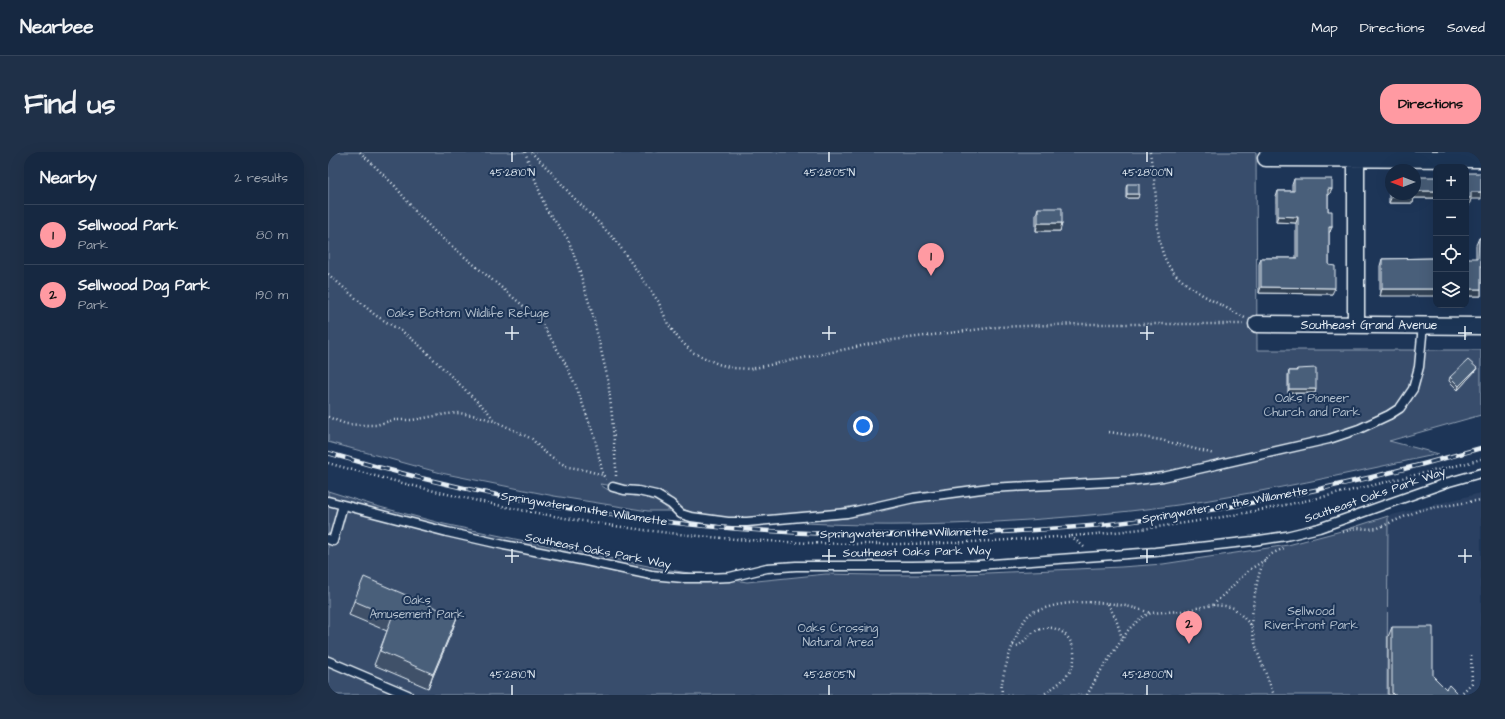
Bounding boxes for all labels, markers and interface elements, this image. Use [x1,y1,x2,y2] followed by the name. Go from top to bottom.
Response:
[20,14,94,41] text: Nearbee
[1311,18,1338,38] text: Map
[1360,18,1425,38] text: Directions
[1447,18,1485,38] text: Saved
[1380,84,1481,124] button: Directions
[24,85,115,124] text: Find us
[1385,164,1421,200] north arrow
[1433,164,1469,308] map controls
[1433,164,1469,200] button: +
[40,166,97,190] text: Nearby
[489,166,535,180] text: 45°28'10"N
[803,166,855,180] text: 45°28'05"N
[1121,166,1173,180] text: 45°28'00"N
[234,169,288,187] text: 2 results
[1433,200,1469,236] button: −
[78,215,178,236] text: Sellwood Park
[52,226,54,244] text: 1
[256,226,288,244] text: 80 m
[78,236,108,254] text: Park
[1433,236,1469,272] button: locate
[918,243,944,276] pin: 1
[1433,272,1469,308] button: layers
[78,275,210,296] text: Sellwood Dog Park
[49,286,57,304] text: 2
[255,286,288,304] text: 190 m
[78,296,108,314] text: Park
[387,305,550,323] park label: Oaks Bottom Wildlife Refuge
[1301,317,1438,334] street label: Southeast Grand Avenue
[1264,390,1361,421] park label: Oaks Pioneer Church and Park
[853,416,873,436] your location
[1302,463,1449,528] street label: Southeast Oaks Park Way
[1141,482,1310,529] street label: Springwater on the Willamette
[499,487,669,532] street label: Springwater on the Willamette
[820,523,989,544] street label: Springwater on the Willamette
[523,528,673,575] street label: Southeast Oaks Park Way
[843,542,992,563] street label: Southeast Oaks Park Way
[370,592,465,623] park label: Oaks Amusement Park
[1264,603,1358,634] park label: Sellwood Riverfront Park
[1176,611,1202,644] pin: 2
[798,620,878,651] park label: Oaks Crossing Natural Area
[489,668,535,682] text: 45°28'10"N
[803,668,855,682] text: 45°28'05"N
[1121,668,1173,682] text: 45°28'00"N

